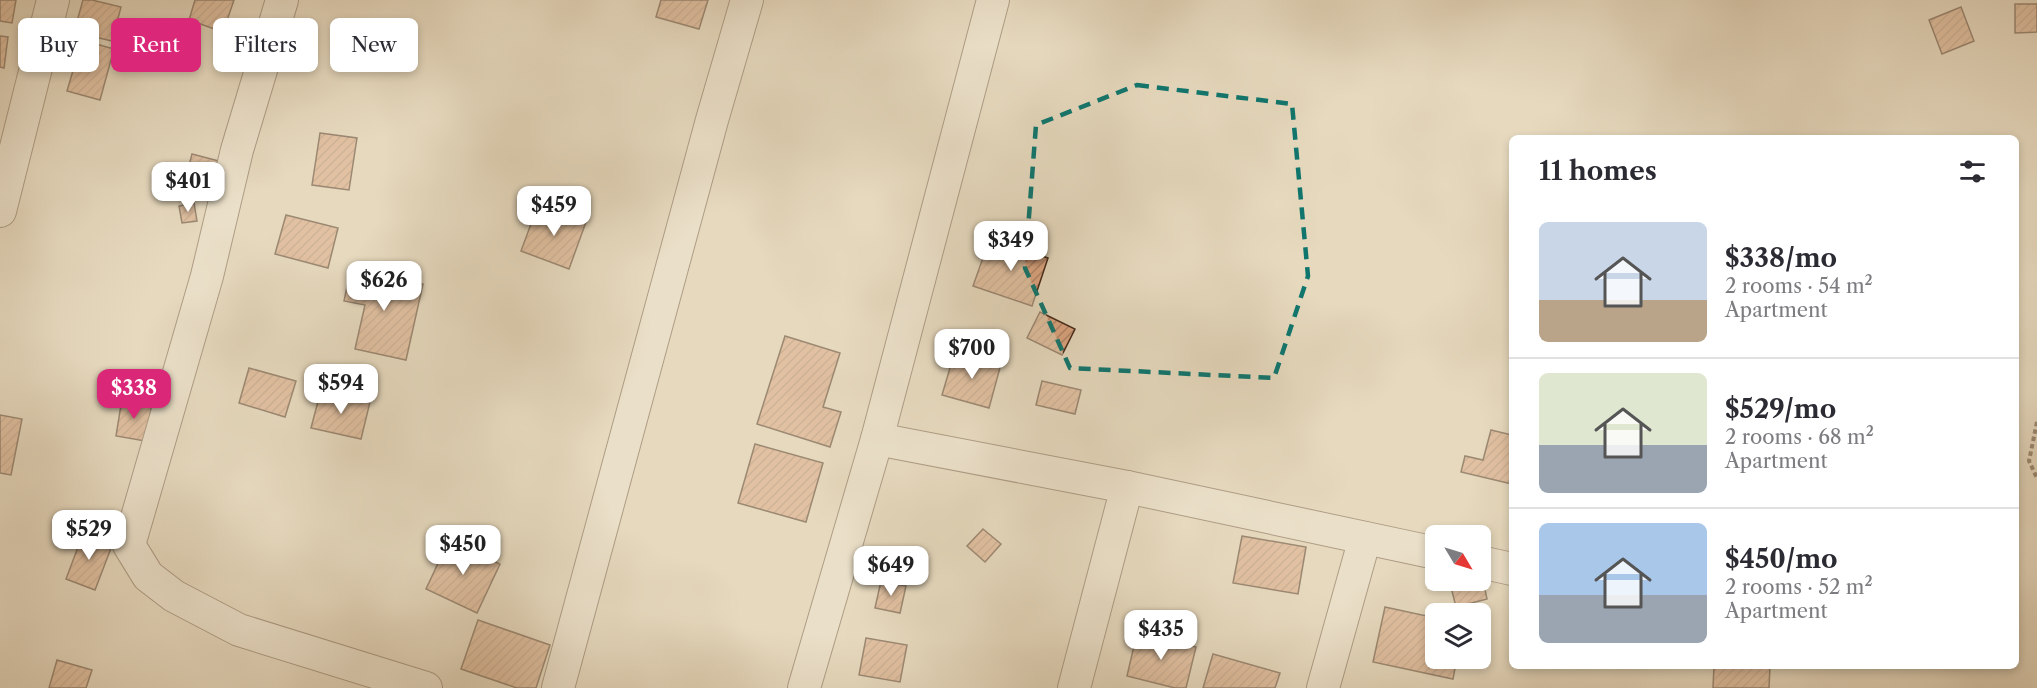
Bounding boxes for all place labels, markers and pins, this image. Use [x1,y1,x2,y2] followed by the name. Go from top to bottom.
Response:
[152,162,224,213] pin: $401
[518,186,590,237] pin: $459
[975,221,1047,272] pin: $349
[348,261,420,312] pin: $626
[936,329,1008,380] pin: $700
[305,364,377,415] pin: $594
[98,369,170,420] pin: $338
[53,510,125,561] pin: $529
[427,525,499,576] pin: $450
[855,546,927,597] pin: $649
[1125,610,1197,661] pin: $435

